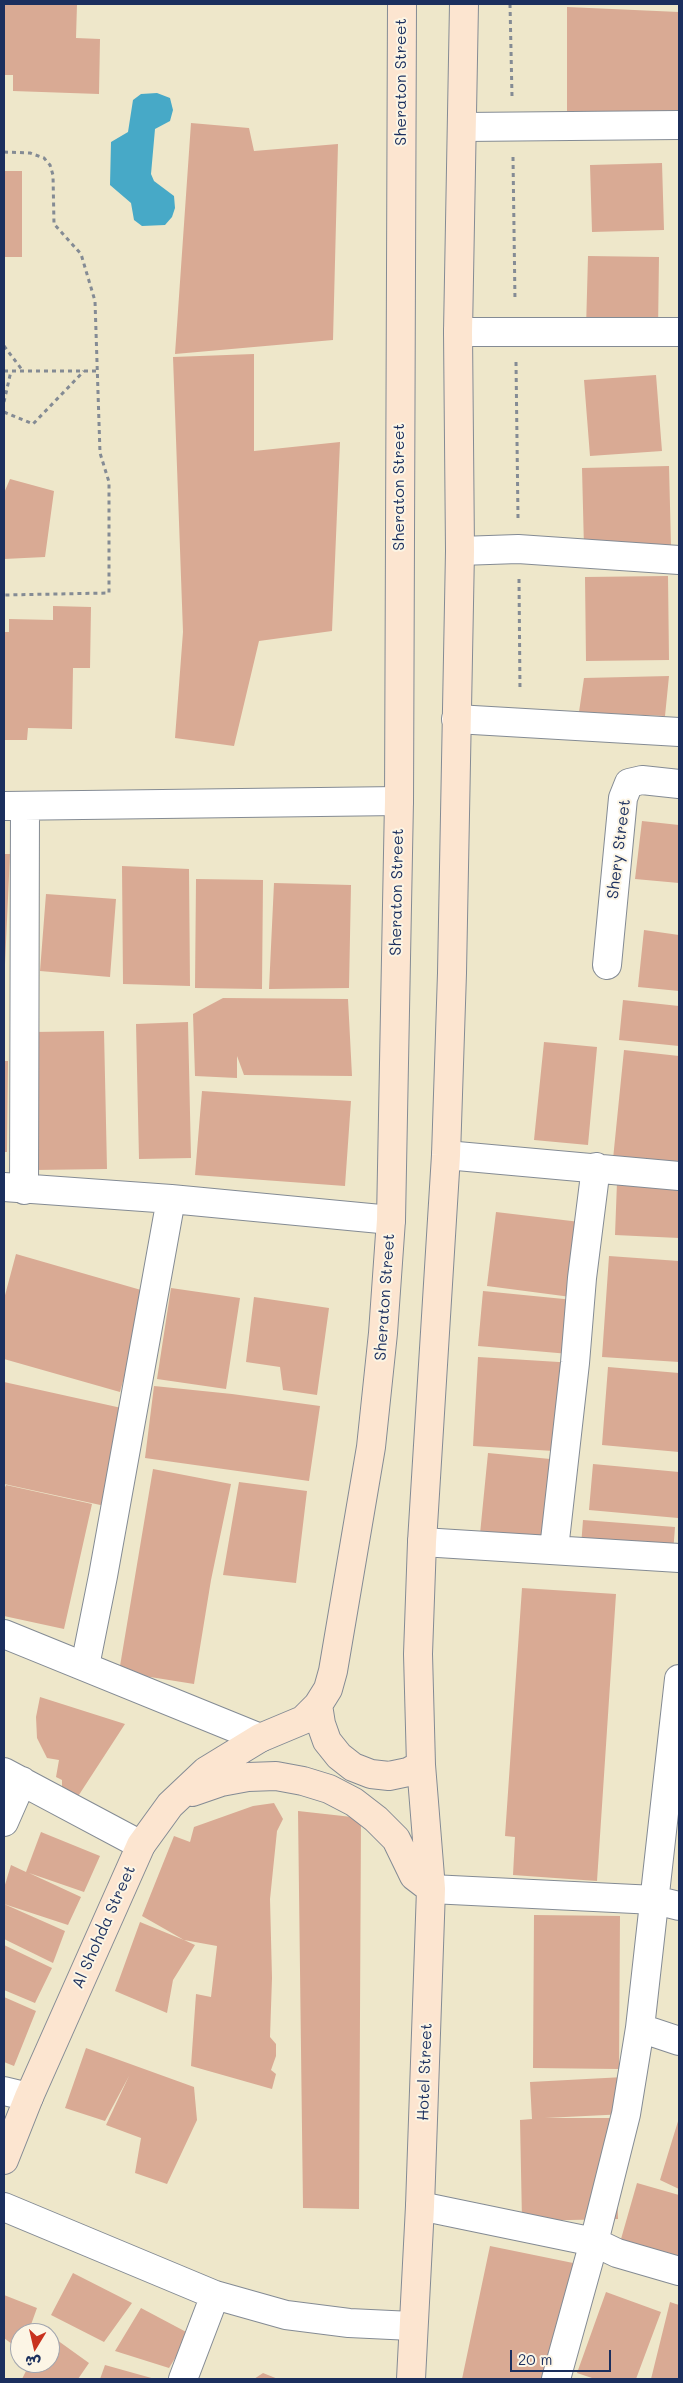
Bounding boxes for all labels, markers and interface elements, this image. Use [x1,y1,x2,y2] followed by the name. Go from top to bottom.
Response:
[391,18,411,146] street label: Sheraton Street
[389,423,409,551] street label: Sheraton Street
[603,798,635,900] street label: Shery Street
[386,828,408,956] street label: Sheraton Street
[371,1233,399,1361] street label: Sheraton Street
[68,1862,140,1992] street label: Al Shohda Street
[414,2023,436,2121] street label: Hotel Street
[10,2323,60,2373] north arrow
[513,2340,614,2372] scale bar
[518,2349,552,2369] text: 20 m
[24,2352,42,2373] text: ش

